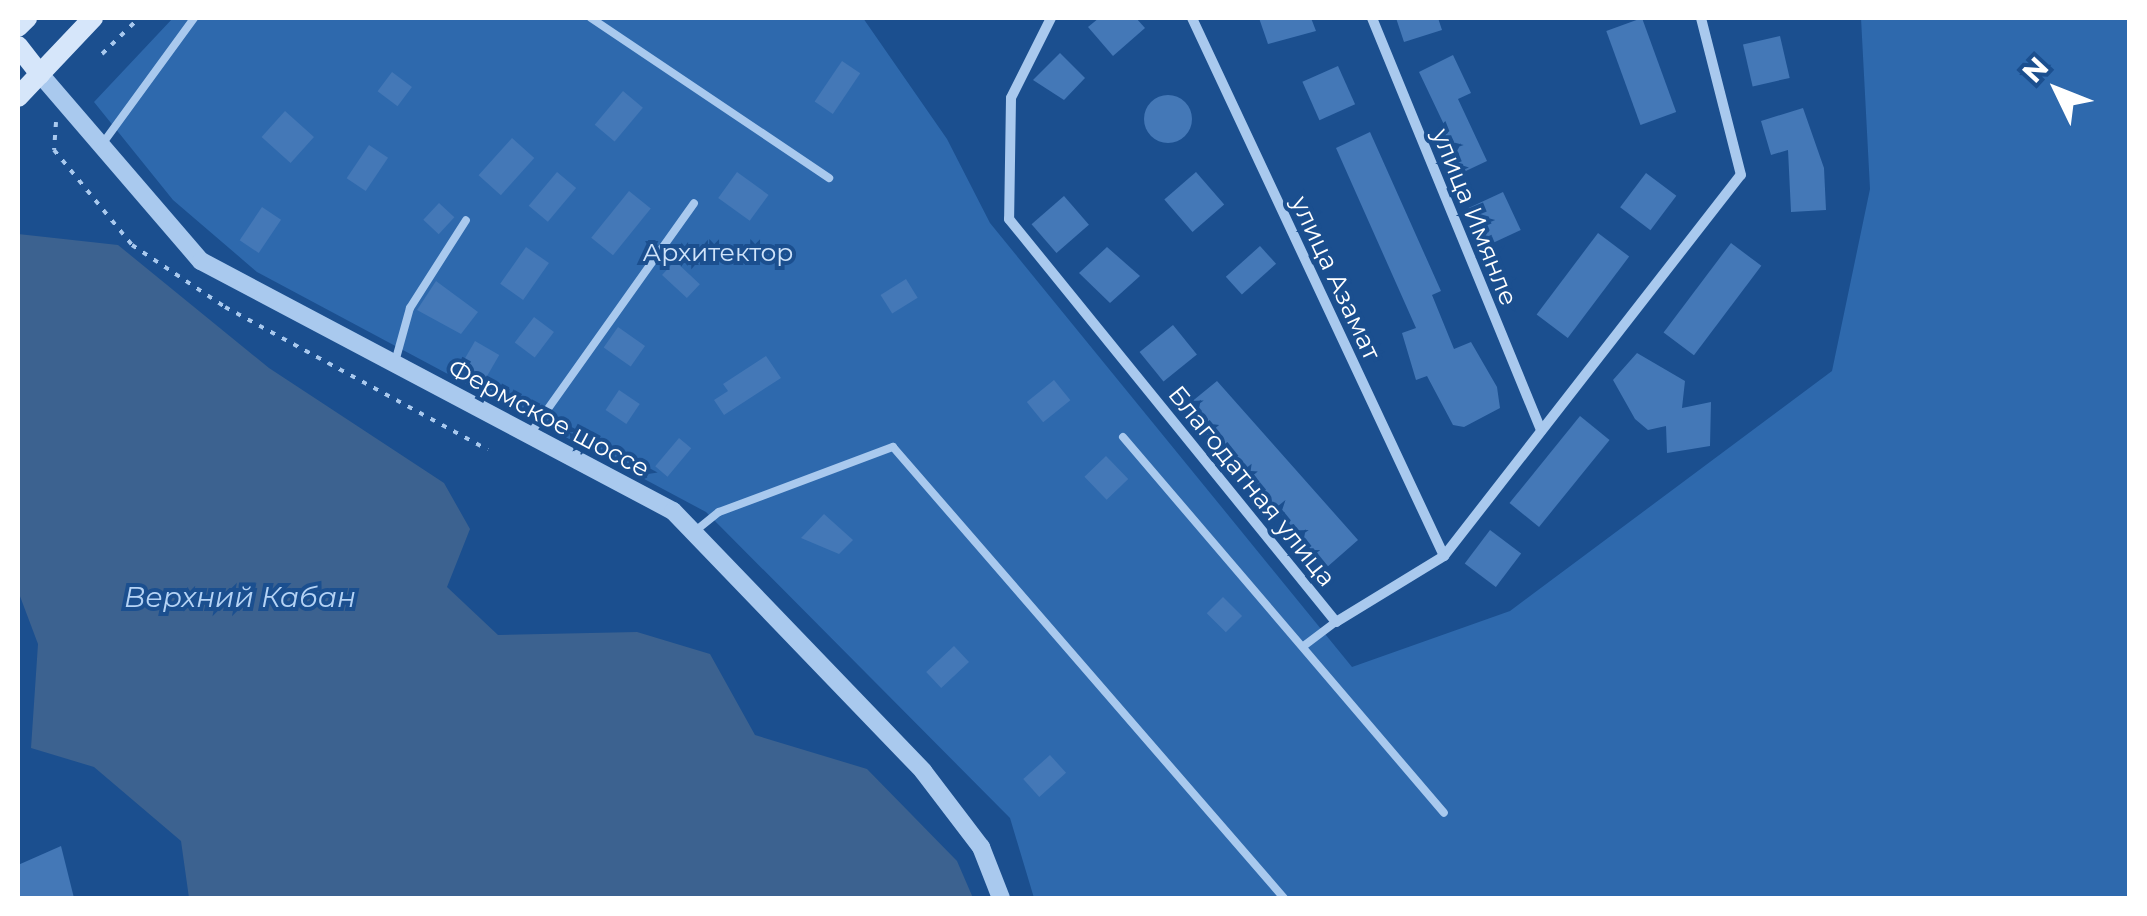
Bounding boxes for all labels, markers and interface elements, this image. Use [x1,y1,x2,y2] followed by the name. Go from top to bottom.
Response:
[2007,40,2107,140] north arrow
[2015,50,2055,89] text: N
[1426,124,1524,310] street label: улица Имянле
[1285,191,1387,365] street label: улица Азамат
[643,237,793,267] park label: Архитектор
[443,352,655,484] street label: Фермское шоссе
[1162,380,1342,592] street label: Благодатная улица
[124,580,356,614] water label: Верхний Кабан

